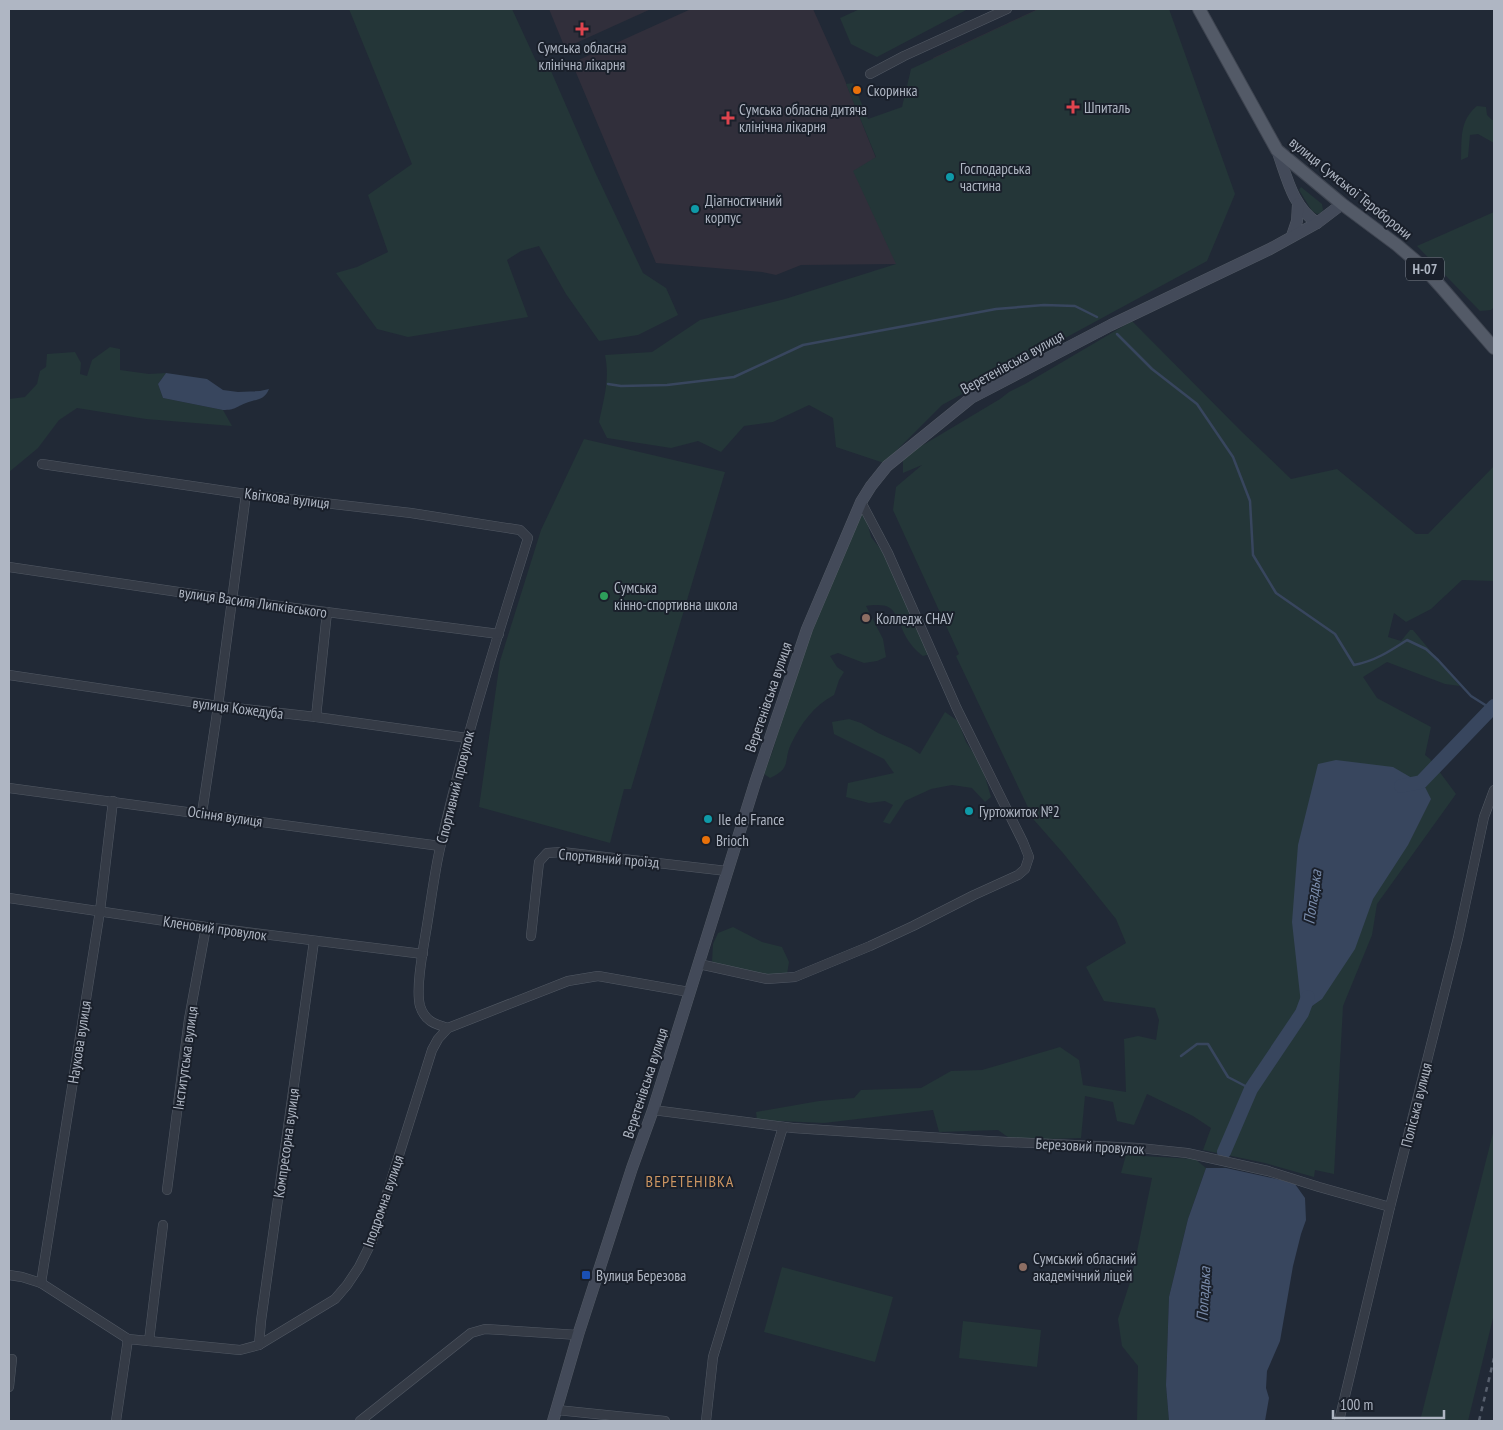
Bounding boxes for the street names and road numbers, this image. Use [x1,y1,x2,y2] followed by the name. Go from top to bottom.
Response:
[1286,133,1416,243] street label: вулиця Сумської Тероборони
[1406,258,1444,280] road number: Н-07
[957,326,1067,398] street label: Веретенівська вулиця
[243,483,331,513] street label: Квіткова вулиця
[178,582,328,622] street label: вулиця Василя Липківського
[740,639,796,755] street label: Веретенівська вулиця
[191,693,285,723] street label: вулиця Кожедуба
[432,728,478,845] street label: Спортивний провулок
[186,801,264,831] street label: Осіння вулиця
[558,844,661,872] street label: Спортивний проїзд
[162,911,268,945] street label: Кленовий провулок
[63,999,95,1085] street label: Наукова вулиця
[168,1005,202,1111] street label: Інститутська вулиця
[618,1025,672,1141] street label: Веретенівська вулиця
[1396,1061,1436,1149] street label: Поліська вулиця
[269,1087,303,1199] street label: Компресорна вулиця
[1035,1134,1145,1158] street label: Березовий провулок
[358,1152,408,1250] street label: Іподромна вулиця

